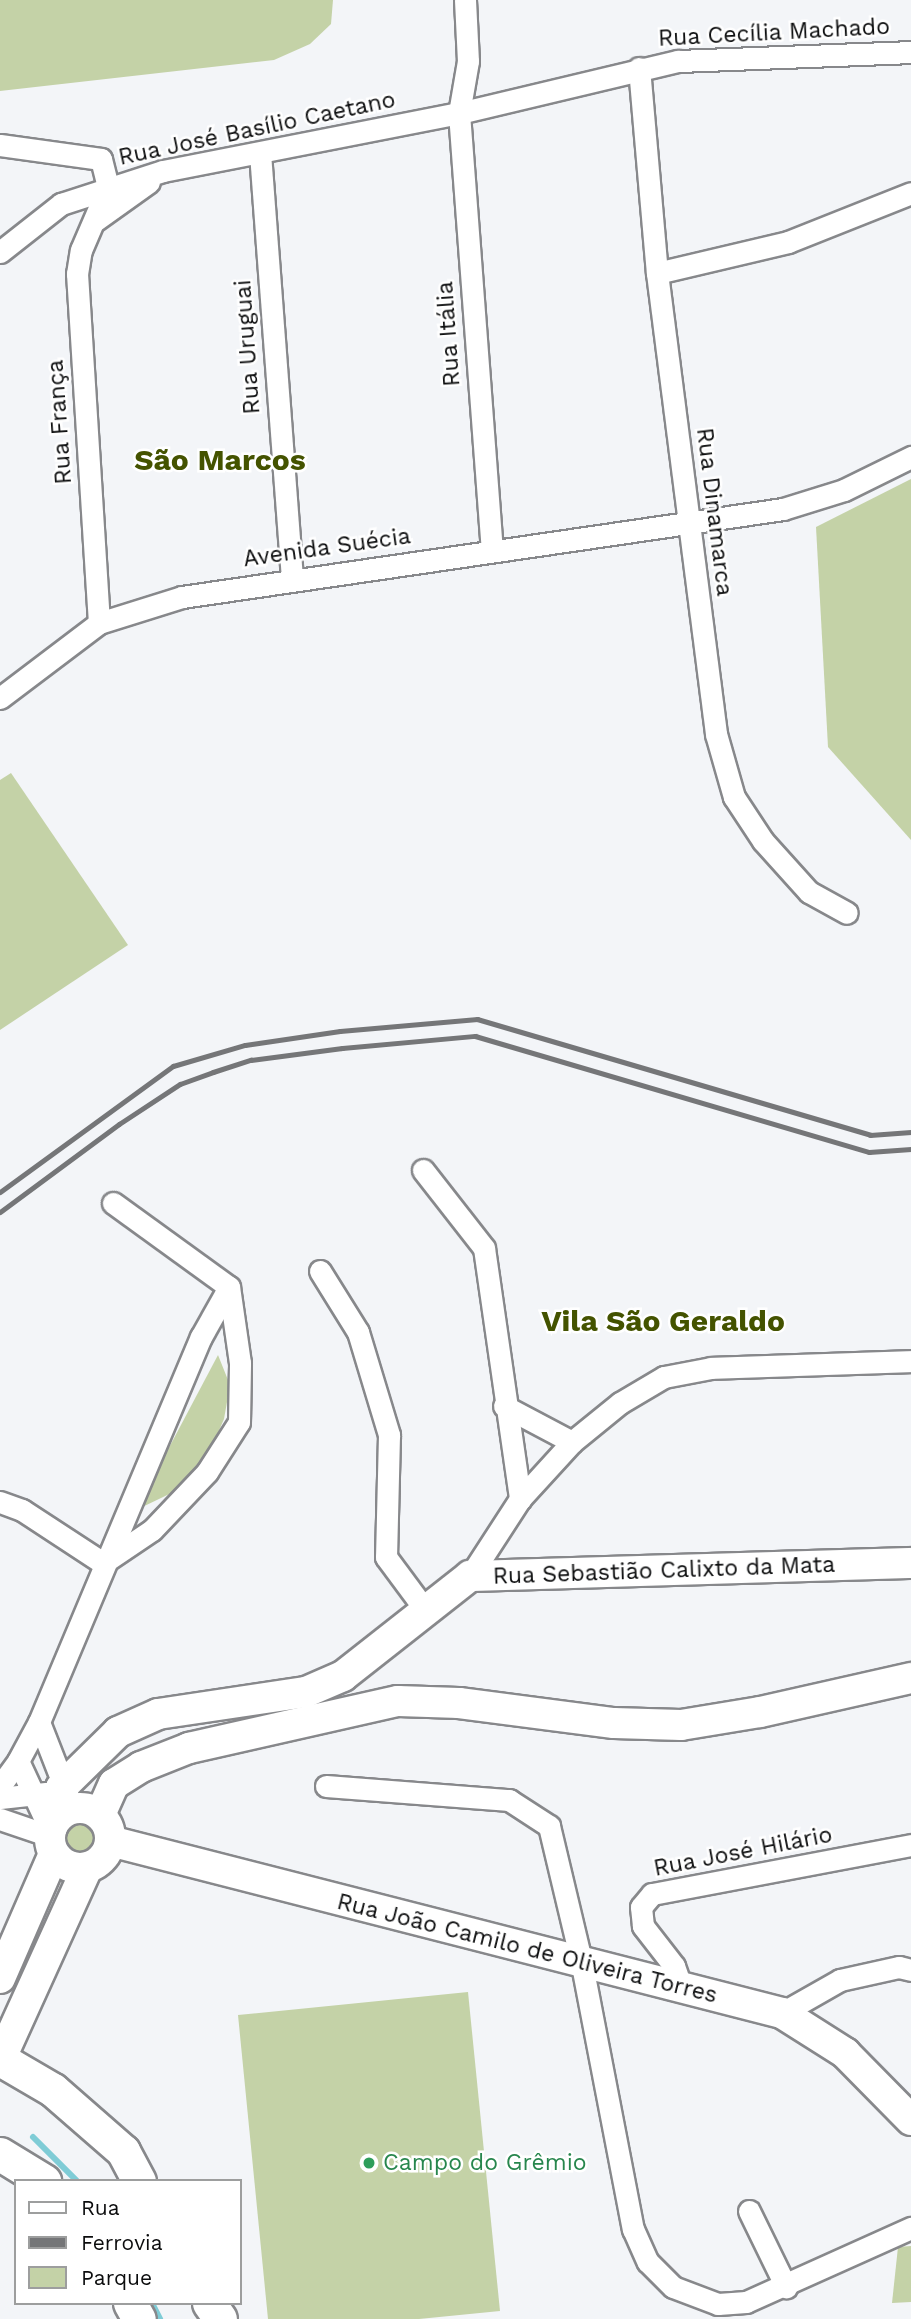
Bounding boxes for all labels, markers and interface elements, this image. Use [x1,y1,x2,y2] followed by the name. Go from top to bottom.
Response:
[657,13,891,53] street label: Rua Cecília Machado
[116,86,398,172] street label: Rua José Basílio Caetano
[230,279,266,415] street label: Rua Uruguai
[432,280,466,388] street label: Rua Itália
[42,358,78,486] street label: Rua França
[690,426,738,598] street label: Rua Dinamarca
[134,442,306,478] district label: São Marcos
[241,523,413,573] street label: Avenida Suécia
[541,1303,785,1339] district label: Vila São Geraldo
[492,1551,836,1591] street label: Rua Sebastião Calixto da Mata
[651,1821,835,1883] street label: Rua José Hilário
[333,1888,721,2010] street label: Rua João Camilo de Oliveira Torres
[383,2149,587,2177] place label: Campo do Grêmio
[361,2155,377,2171] marker: Campo do Grêmio
[14,2179,242,2305] legend
[81,2195,120,2220] text: Rua
[81,2230,163,2255] text: Ferrovia
[81,2265,152,2290] text: Parque

